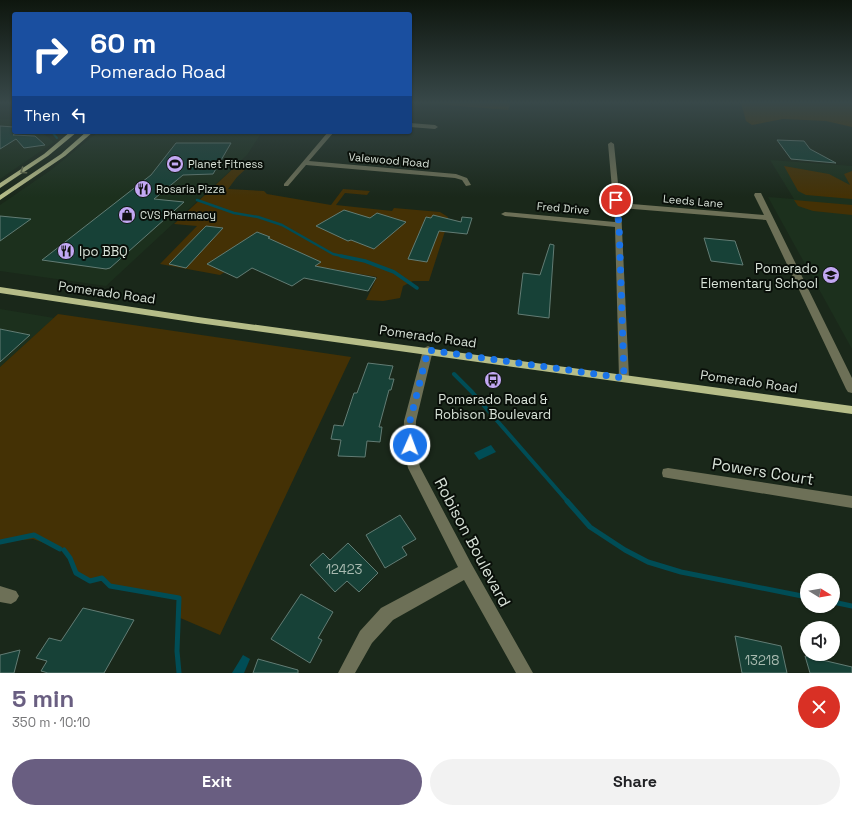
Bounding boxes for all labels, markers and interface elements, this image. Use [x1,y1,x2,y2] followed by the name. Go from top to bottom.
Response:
[90,25,156,61] text: 60 m
[24,28,76,80] icon: right
[90,60,226,83] text: Pomerado Road
[68,104,90,126] icon: left
[24,106,60,125] text: Then
[348,149,430,171] street label: Valewood Road
[165,154,185,174] sports icon: Planet Fitness
[188,157,263,171] place label: Planet Fitness
[20,166,27,173] one-way arrow
[133,179,153,199] restaurant icon: Rosaria Pizza
[156,182,226,196] place label: Rosaria Pizza
[599,183,633,217] pin
[605,189,627,211] icon: arrive
[662,191,724,211] street label: Leeds Lane
[536,199,590,217] street label: Fred Drive
[117,205,137,225] shop icon: CVS Pharmacy
[140,208,216,222] place label: CVS Pharmacy
[56,241,76,261] restaurant icon: Ipo BBQ
[79,243,128,260] place label: Ipo BBQ
[701,260,818,292] place label: Pomerado Elementary School
[821,265,841,285] school or university icon: Pomerado Elementary School
[57,277,157,308] street label: Pomerado Road
[378,321,478,352] street label: Pomerado Road
[699,366,799,397] street label: Pomerado Road
[483,370,503,390] bus stop icon: Pomerado Road & Robison Boulevard
[435,391,551,423] place label: Pomerado Road & Robison Boulevard
[389,424,431,466] position arrow
[710,453,815,490] street label: Powers Court
[430,474,515,610] street label: Robison Boulevard
[326,561,362,578] house number: 12423
[800,573,840,613] north arrow
[800,573,840,661] map controls
[800,621,840,661] button: sound
[745,652,779,669] house number: 13218
[12,683,74,714] text: 5 min
[798,686,840,728] button: close
[12,714,90,731] text: 350 m · 10:10
[12,759,422,805] button: Exit
[430,759,840,805] button: Share

